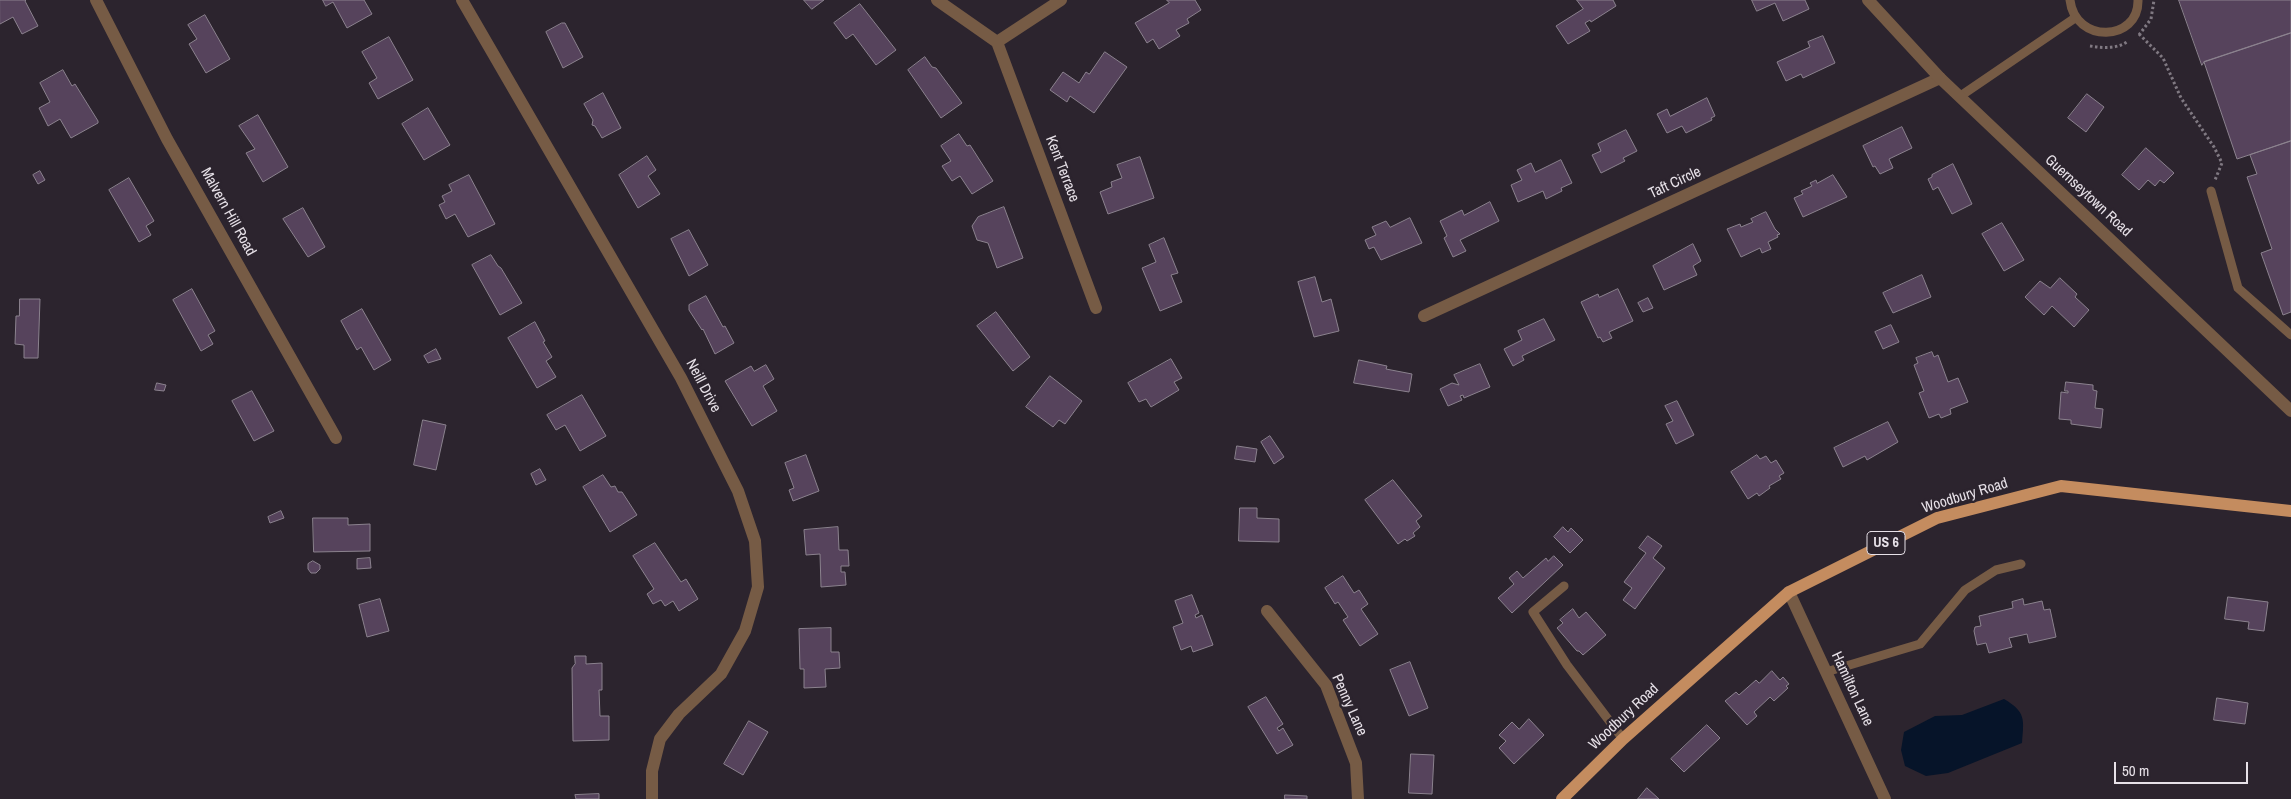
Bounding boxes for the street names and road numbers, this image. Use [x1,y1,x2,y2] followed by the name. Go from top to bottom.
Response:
[1041,133,1083,205] street label: Kent Terrace
[2041,151,2135,241] street label: Guernseytown Road
[1646,163,1704,203] street label: Taft Circle
[196,165,260,259] street label: Malvern Hill Road
[682,356,724,416] street label: Neill Drive
[1920,474,2010,518] street label: Woodbury Road
[1867,532,1905,554] road number: US 6
[1827,649,1877,729] street label: Hamilton Lane
[1327,671,1371,739] street label: Penny Lane
[1585,680,1663,754] street label: Woodbury Road

